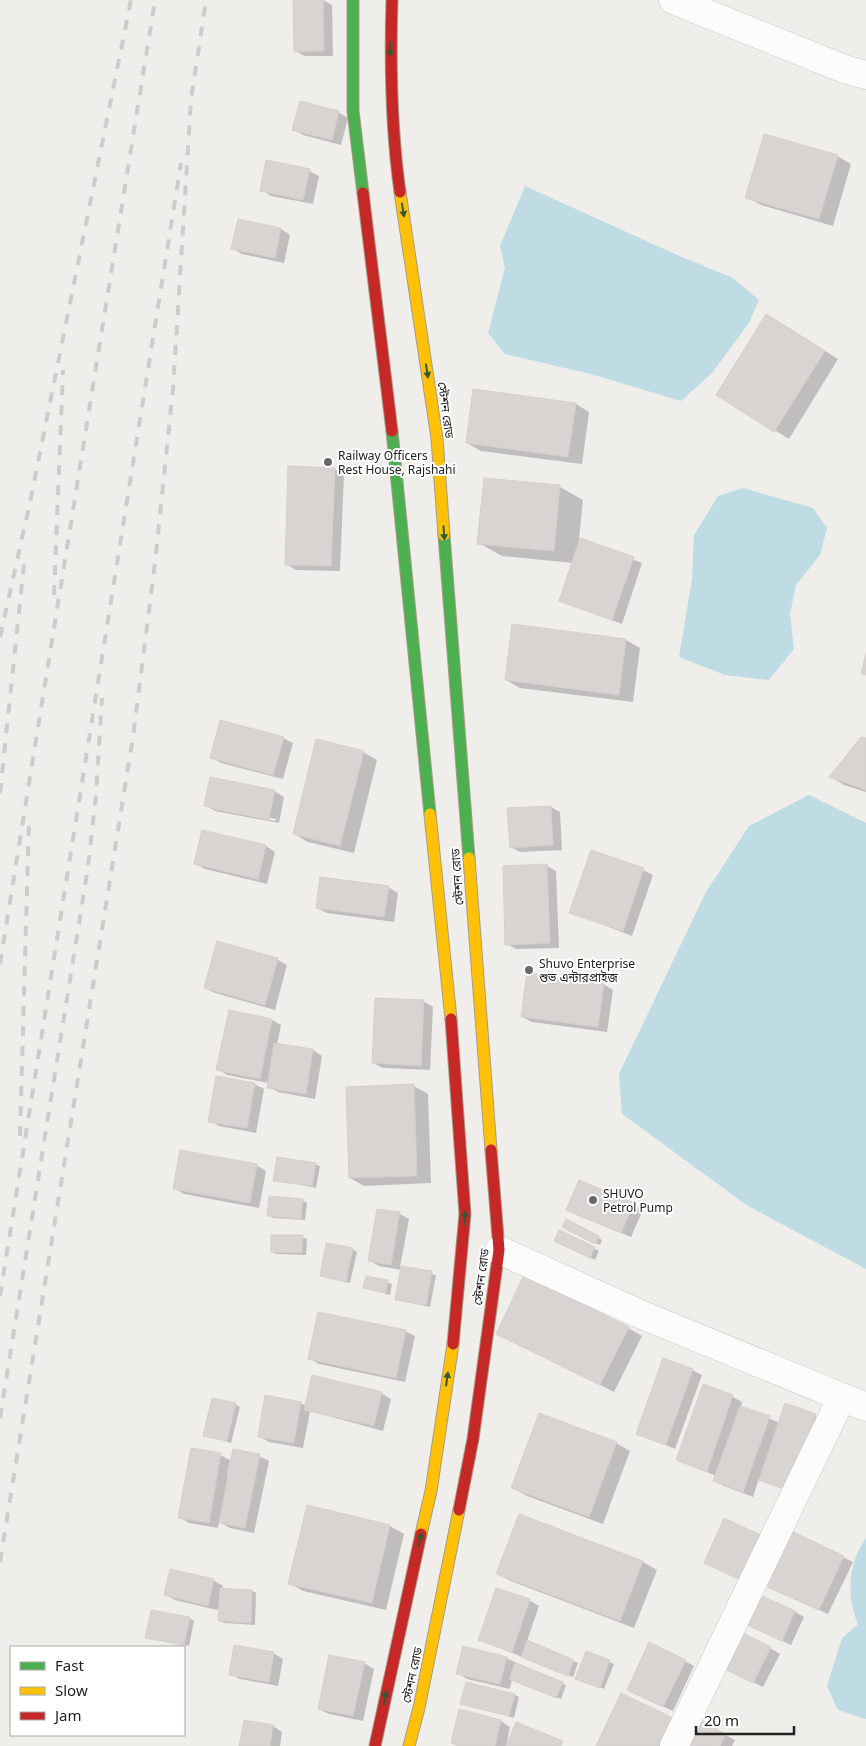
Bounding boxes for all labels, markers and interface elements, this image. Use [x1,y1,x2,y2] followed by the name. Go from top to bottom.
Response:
[386,41,394,57] one-way arrow
[399,203,407,219] one-way arrow
[423,363,431,379] one-way arrow
[434,381,458,440] street label: স্টেশন রোড
[338,447,456,478] place label: Railway Officers Rest House, Rajshahi
[322,456,334,468] marker: Railway Officers Rest House, Rajshahi
[441,525,449,541] one-way arrow
[447,848,467,906] street label: স্টেশন রোড
[539,955,635,986] place label: Shuvo Enterprise শুভ এন্টারপ্রাইজ
[523,964,535,976] marker: Shuvo Enterprise শুভ এন্টারপ্রাইজ
[603,1185,673,1216] place label: SHUVO Petrol Pump
[587,1194,599,1206] marker: SHUVO Petrol Pump
[461,1210,469,1226] one-way arrow
[469,1247,493,1306] street label: স্টেশন রোড
[443,1371,451,1387] one-way arrow
[416,1532,424,1547] one-way arrow
[398,1645,426,1705] street label: স্টেশন রোড
[10,1646,185,1736] legend
[55,1655,84,1675] text: Fast
[55,1680,88,1700] text: Slow
[381,1691,389,1706] one-way arrow
[696,1704,794,1736] scale bar
[53,1705,82,1725] text: Jam
[704,1710,739,1730] text: 20 m

